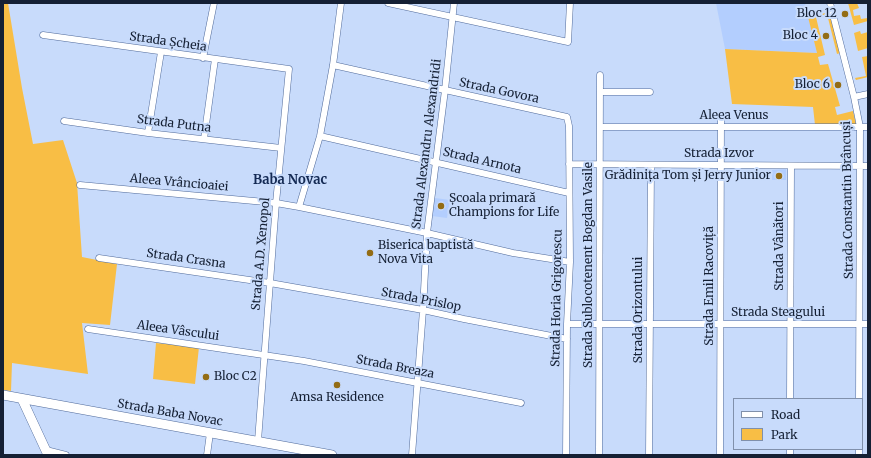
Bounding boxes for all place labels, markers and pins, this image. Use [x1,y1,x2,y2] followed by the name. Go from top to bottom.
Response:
[797,7,837,21] place label: Bloc 12
[840,9,850,19] marker: Bloc 12
[783,29,818,43] place label: Bloc 4
[821,31,831,41] marker: Bloc 4
[795,78,830,92] place label: Bloc 6
[833,80,843,90] marker: Bloc 6
[605,169,771,183] place label: Grădinița Tom și Jerry Junior
[774,171,784,181] marker: Grădinița Tom și Jerry Junior
[449,192,559,220] place label: Școala primară Champions for Life
[436,201,446,211] marker: Școala primară Champions for Life
[378,239,473,267] place label: Biserica baptistă Nova Vita
[365,248,375,258] marker: Biserica baptistă Nova Vita
[214,370,257,384] place label: Bloc C2
[201,372,211,382] marker: Bloc C2
[332,380,342,390] marker: Amsa Residence
[290,391,384,405] place label: Amsa Residence

